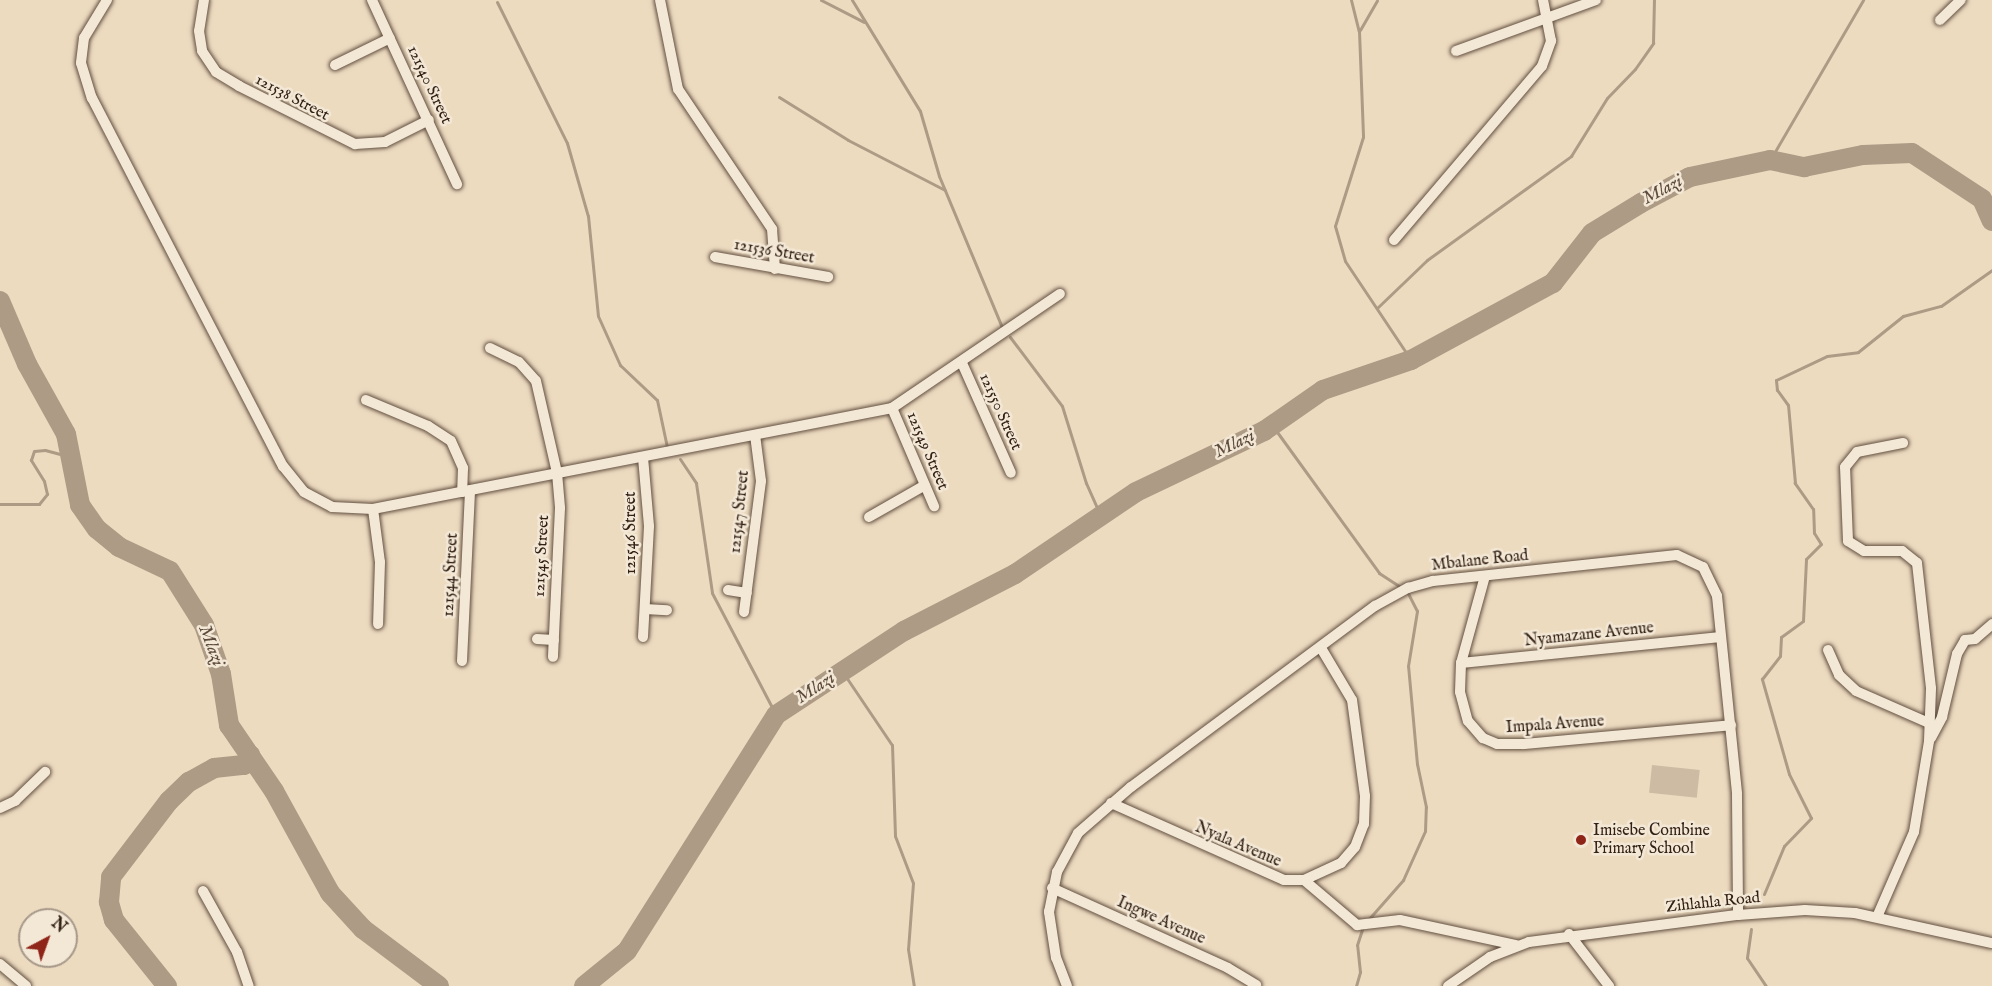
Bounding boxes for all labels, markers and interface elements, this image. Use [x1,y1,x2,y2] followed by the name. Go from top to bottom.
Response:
[403,43,455,127] street label: 121540 Street
[252,71,332,125] street label: 121538 Street
[1639,172,1687,210] water label: Mlazi
[732,235,816,269] street label: 121536 Street
[975,371,1025,453] street label: 121550 Street
[902,409,952,493] street label: 121549 Street
[1211,426,1259,464] water label: Mlazi
[726,470,754,554] street label: 121547 Street
[621,492,641,574] street label: 121546 Street
[530,515,554,597] street label: 121545 Street
[439,533,463,617] street label: 121544 Street
[1431,546,1529,576] street label: Mbalane Road
[1523,619,1655,651] street label: Nyamazane Avenue
[192,622,228,670] water label: Mlazi
[792,668,840,710] water label: Mlazi
[1505,712,1605,738] street label: Impala Avenue
[1192,818,1284,872] street label: Nyala Avenue
[1593,821,1710,859] place label: Imisebe Combine Primary School
[1574,833,1588,847] marker: Imisebe Combine Primary School
[1665,888,1761,918] street label: Zihlahla Road
[1114,893,1208,949] street label: Ingwe Avenue
[18,908,78,968] north arrow
[47,914,70,938] text: N

